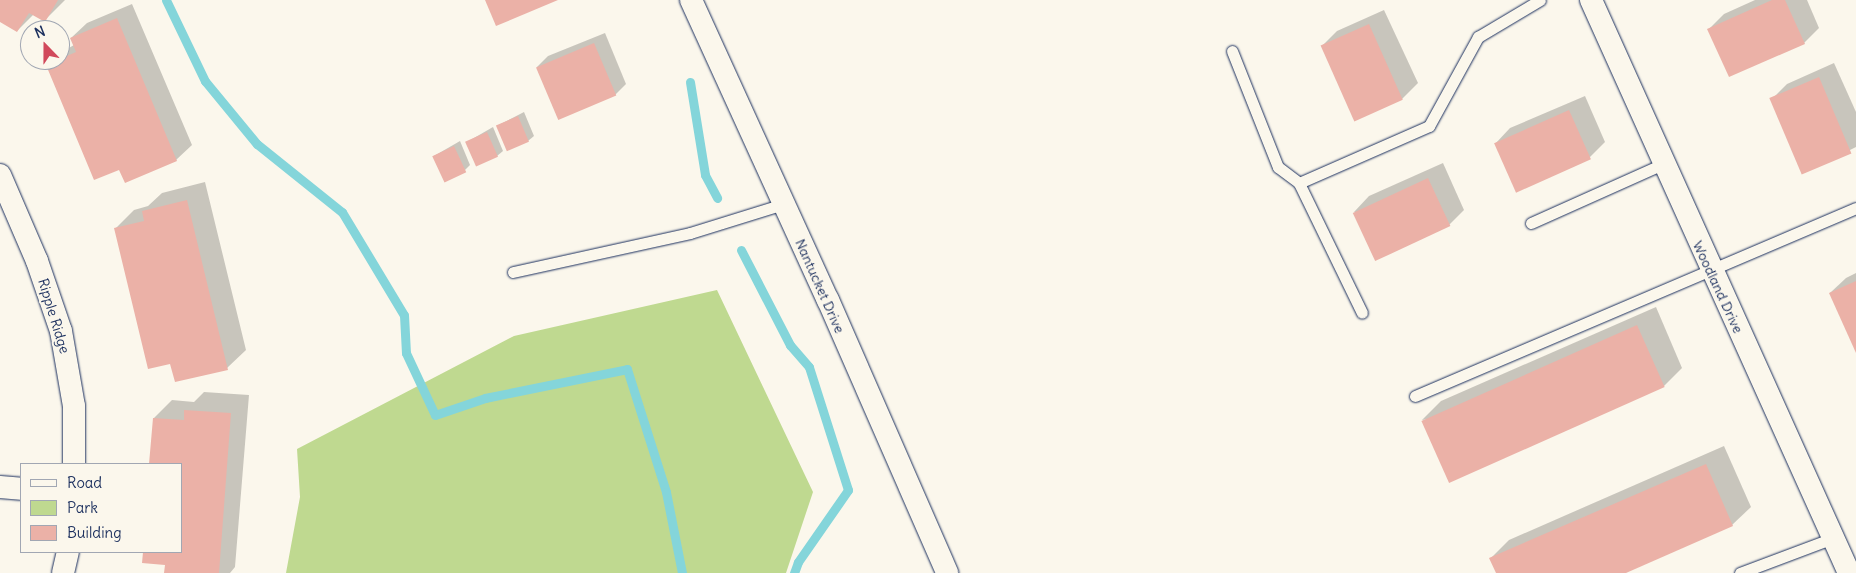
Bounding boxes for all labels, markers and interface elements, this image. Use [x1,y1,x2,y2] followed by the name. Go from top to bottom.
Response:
[20,20,70,70] north arrow
[32,22,48,42] text: N
[792,236,848,336] street label: Nantucket Drive
[1689,238,1747,336] street label: Woodland Drive
[35,276,73,356] street label: Ripple Ridge
[20,463,182,553] legend
[67,473,102,492] text: Road
[67,498,98,517] text: Park
[67,523,122,542] text: Building

